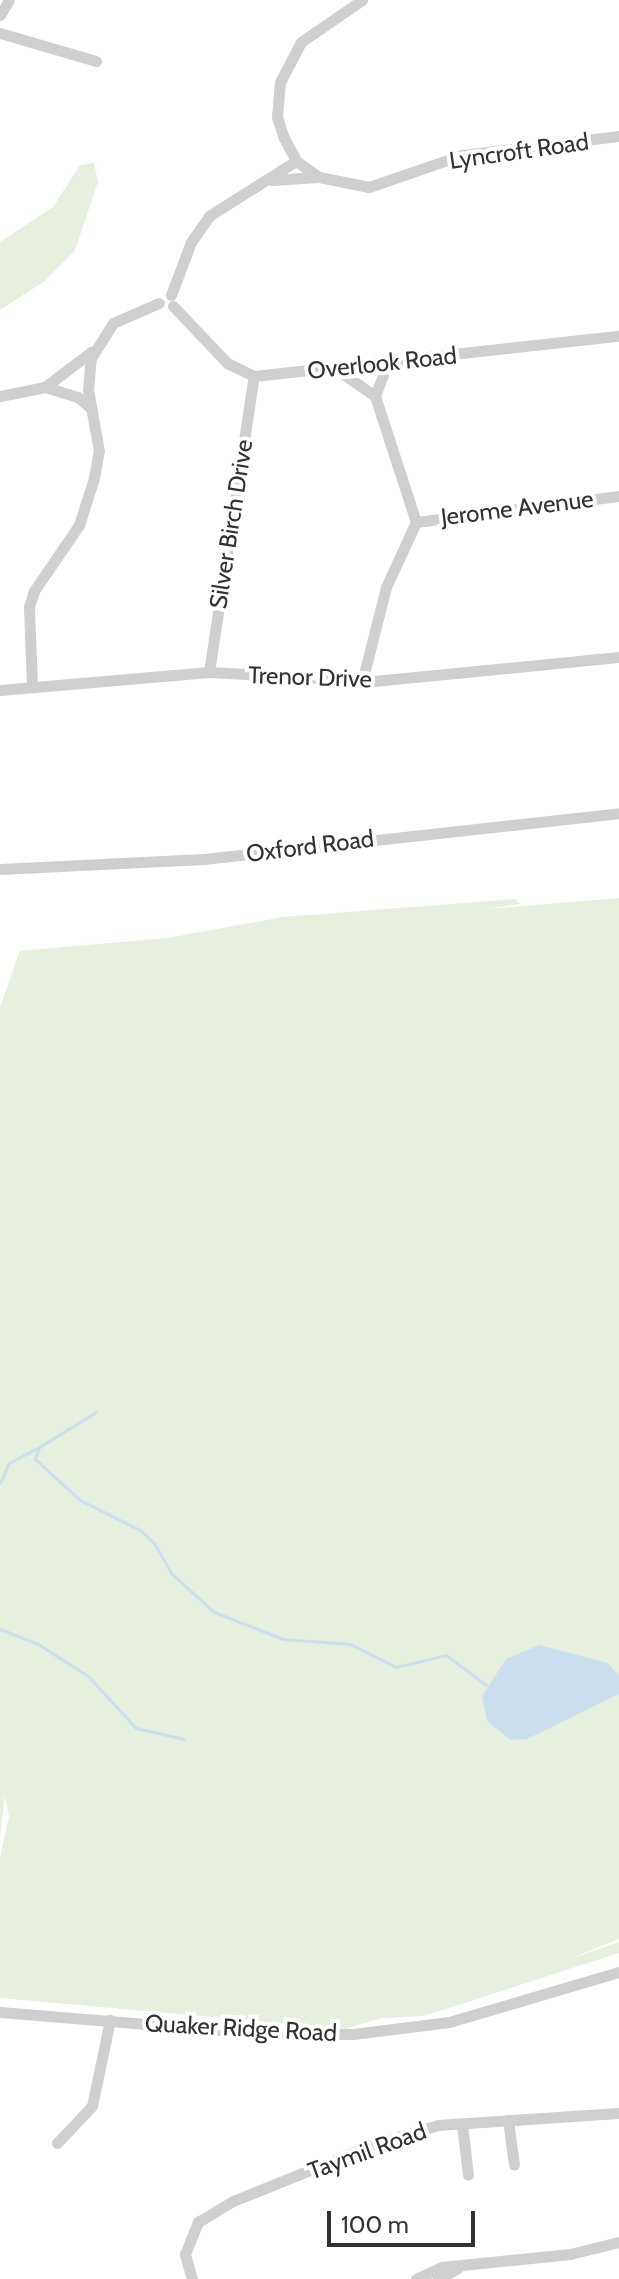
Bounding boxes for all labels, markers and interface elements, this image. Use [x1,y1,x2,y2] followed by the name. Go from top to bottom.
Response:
[447,127,591,175] street label: Lyncroft Road
[306,341,458,385] street label: Overlook Road
[203,437,259,611] street label: Silver Birch Drive
[439,484,595,532] street label: Jerome Avenue
[248,660,372,694] street label: Trenor Drive
[244,824,376,868] street label: Oxford Road
[144,2009,338,2047] street label: Quaker Ridge Road
[304,2116,430,2186] street label: Taymil Road
[331,2195,479,2245] scale bar
[341,2210,409,2239] text: 100 m

